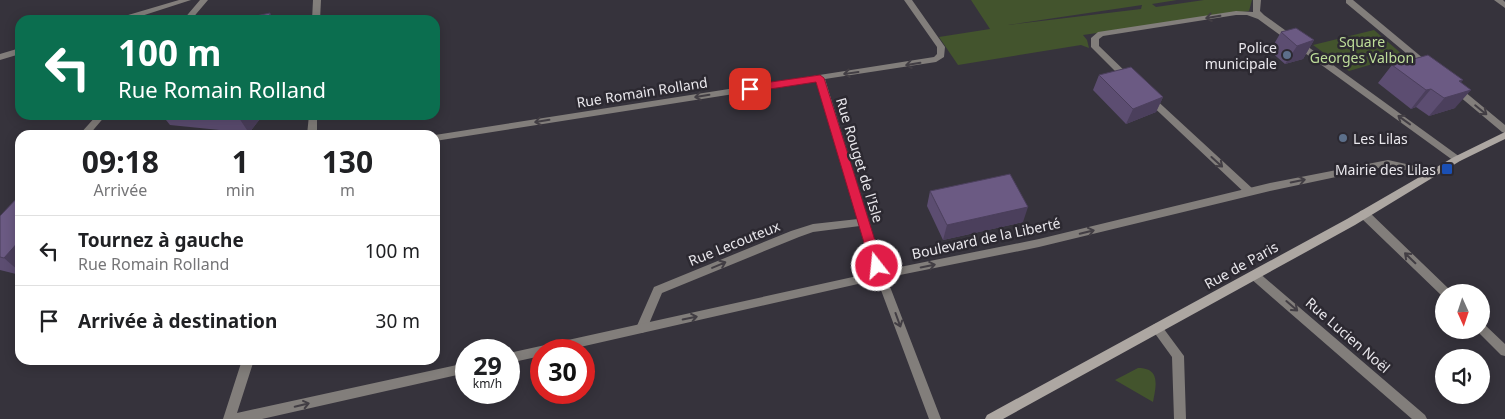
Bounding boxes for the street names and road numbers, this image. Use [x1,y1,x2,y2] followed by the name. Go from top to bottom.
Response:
[575,72,709,112] street label: Rue Romain Rolland
[832,95,888,225] street label: Rue Rouget de l'Isle
[910,213,1062,263] street label: Boulevard de la Liberté
[685,216,783,270] street label: Rue Lecouteux
[1201,237,1281,293] street label: Rue de Paris
[1302,293,1394,377] street label: Rue Lucien Noël

